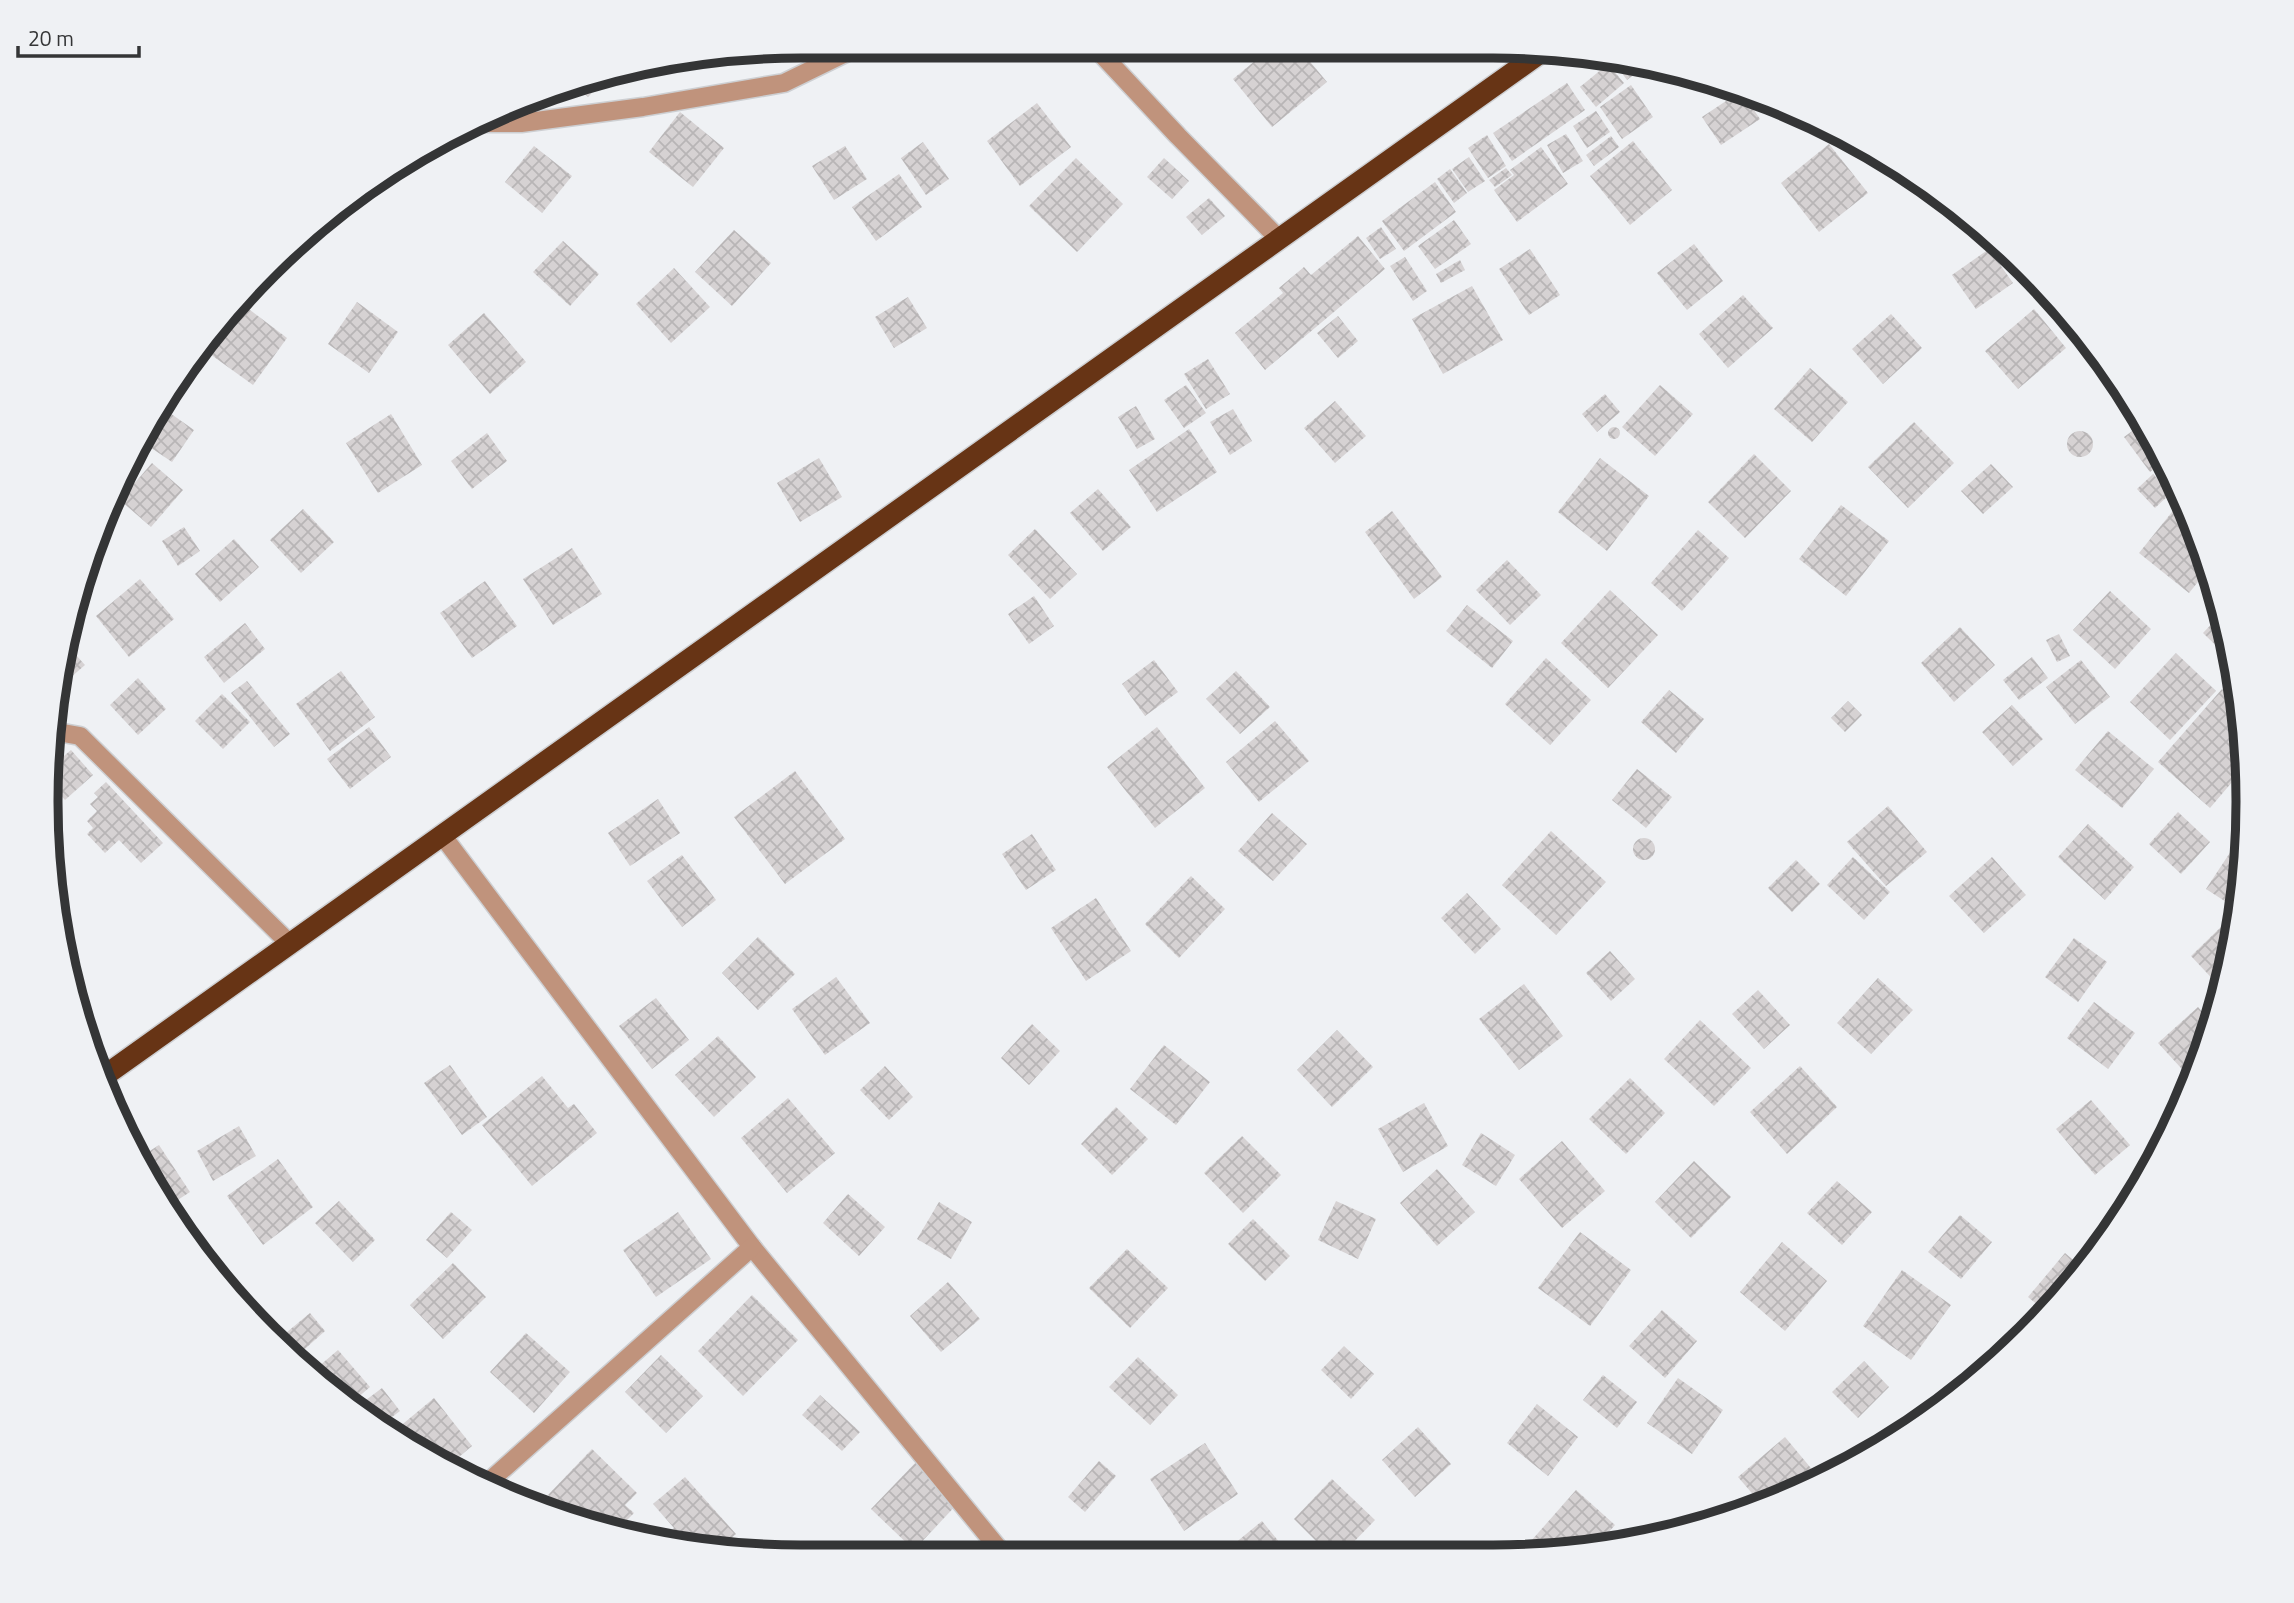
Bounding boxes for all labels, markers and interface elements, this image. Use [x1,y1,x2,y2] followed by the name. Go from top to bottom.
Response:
[18,14,138,58] scale bar
[28,22,74,54] text: 20 m

